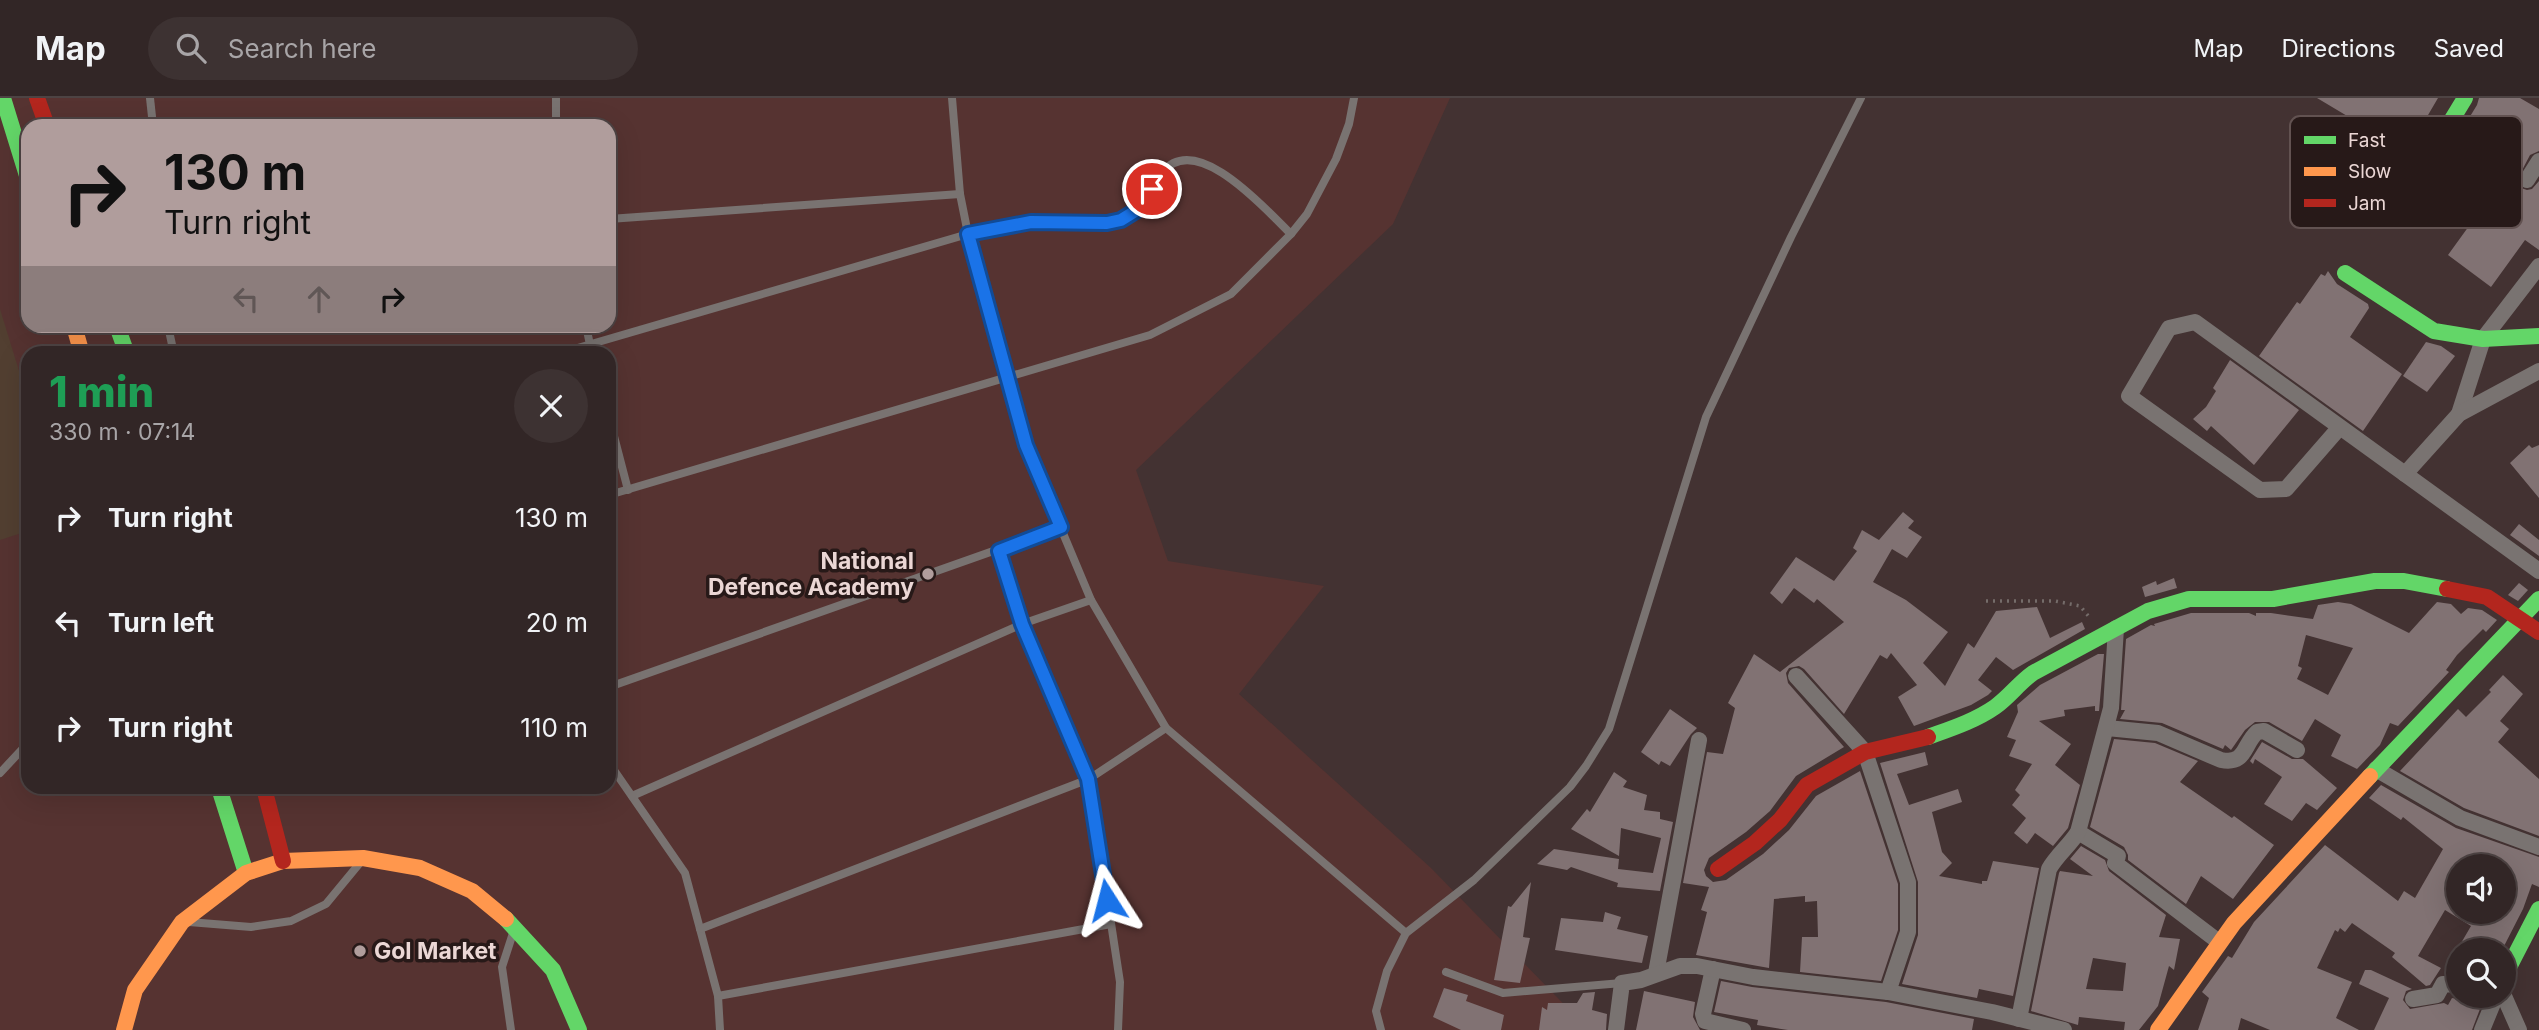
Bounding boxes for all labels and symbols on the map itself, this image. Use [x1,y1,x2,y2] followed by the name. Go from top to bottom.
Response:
[2290,116,2522,228] legend
[2348,129,2386,152] text: Fast
[1122,159,1182,219] pin
[2348,160,2391,183] text: Slow
[2348,192,2386,215] text: Jam
[708,547,914,601] place label: National Defence Academy
[920,566,936,582] marker: National Defence Academy
[1070,863,1144,937] position arrow
[374,937,497,965] place label: Gol Market
[352,943,368,959] marker: Gol Market

